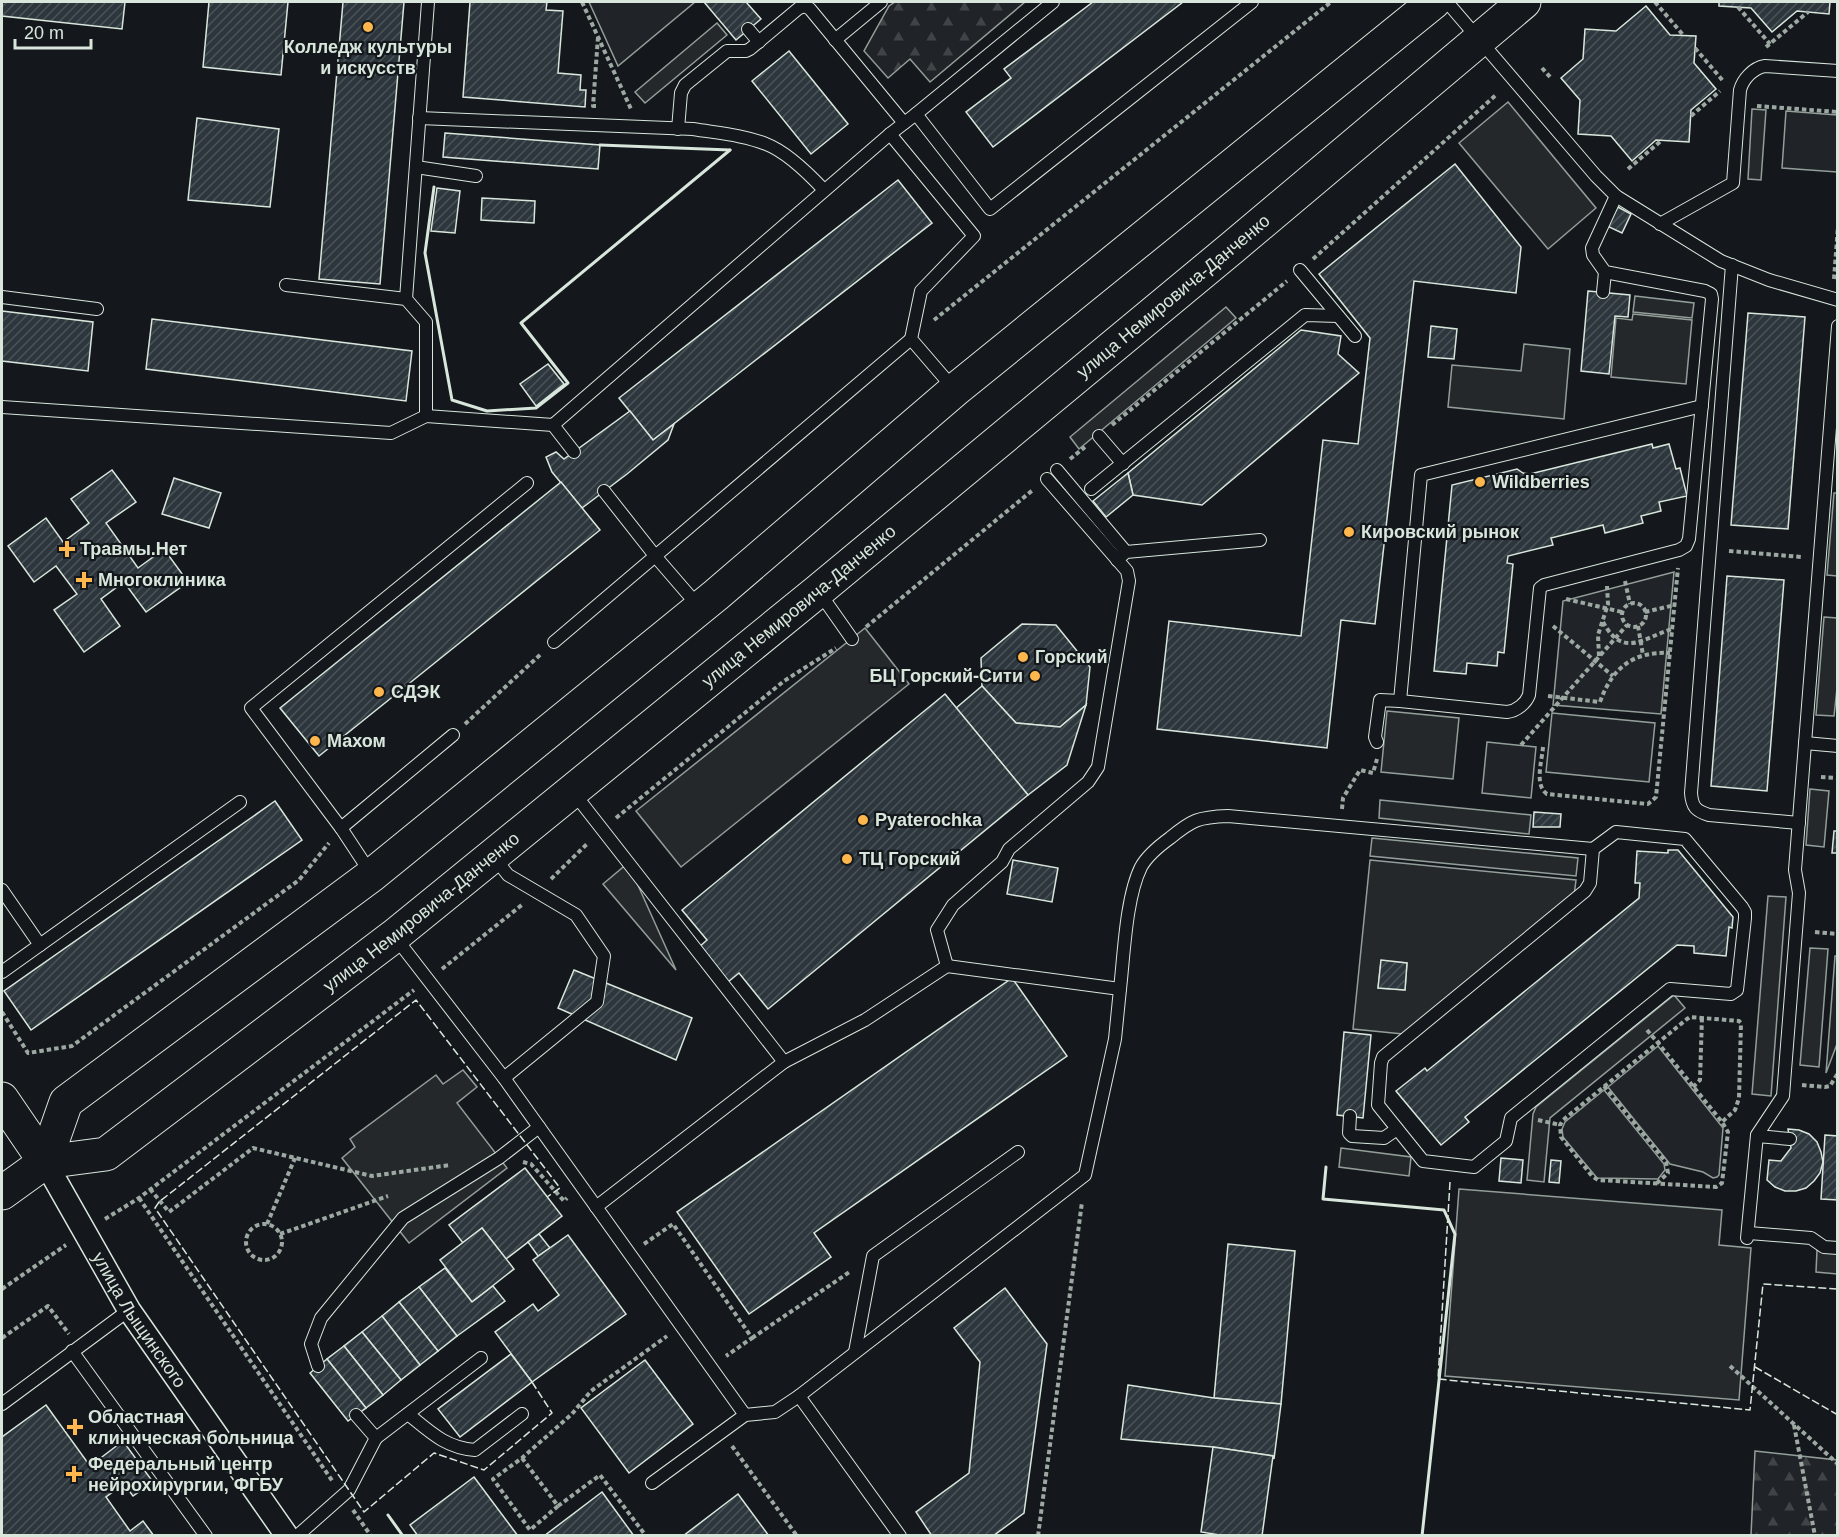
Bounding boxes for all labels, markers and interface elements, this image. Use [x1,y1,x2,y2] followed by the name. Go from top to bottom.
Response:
[15,12,92,50] scale bar
[361,20,375,34] marker: Колледж культуры и искусств
[24,23,64,43] text: 20 m
[284,37,452,78] place label: Колледж культуры и искусств
[1073,210,1274,382] street label: улица Немировича-Данченко
[1492,472,1590,492] place label: Wildberries
[1473,475,1487,489] marker: Wildberries
[698,521,900,691] street label: улица Немировича-Данченко
[1361,522,1520,542] place label: Кировский рынок
[1342,525,1356,539] marker: Кировский рынок
[80,539,188,559] place label: Травмы.Нет
[58,540,76,558] marker: Травмы.Нет
[98,570,227,590] place label: Многоклиника
[75,571,93,589] marker: Многоклиника
[1035,647,1107,667] place label: Горский
[1016,650,1030,664] marker: Горский
[870,666,1023,686] place label: БЦ Горский-Сити
[1028,669,1042,683] marker: БЦ Горский-Сити
[391,682,441,702] place label: СДЭК
[372,685,386,699] marker: СДЭК
[327,731,386,751] place label: Махом
[308,734,322,748] marker: Махом
[875,810,983,830] place label: Pyaterochka
[856,813,870,827] marker: Pyaterochka
[319,828,523,996] street label: улица Немировича-Данченко
[859,849,961,869] place label: ТЦ Горский
[840,852,854,866] marker: ТЦ Горский
[88,1249,190,1392] street label: улица Лыщинского
[88,1407,295,1448] place label: Областная клиническая больница
[66,1418,84,1436] marker: Областная клиническая больница
[88,1454,284,1495] place label: Федеральный центр нейрохирургии, ФГБУ
[65,1465,83,1483] marker: Федеральный центр нейрохирургии, ФГБУ

